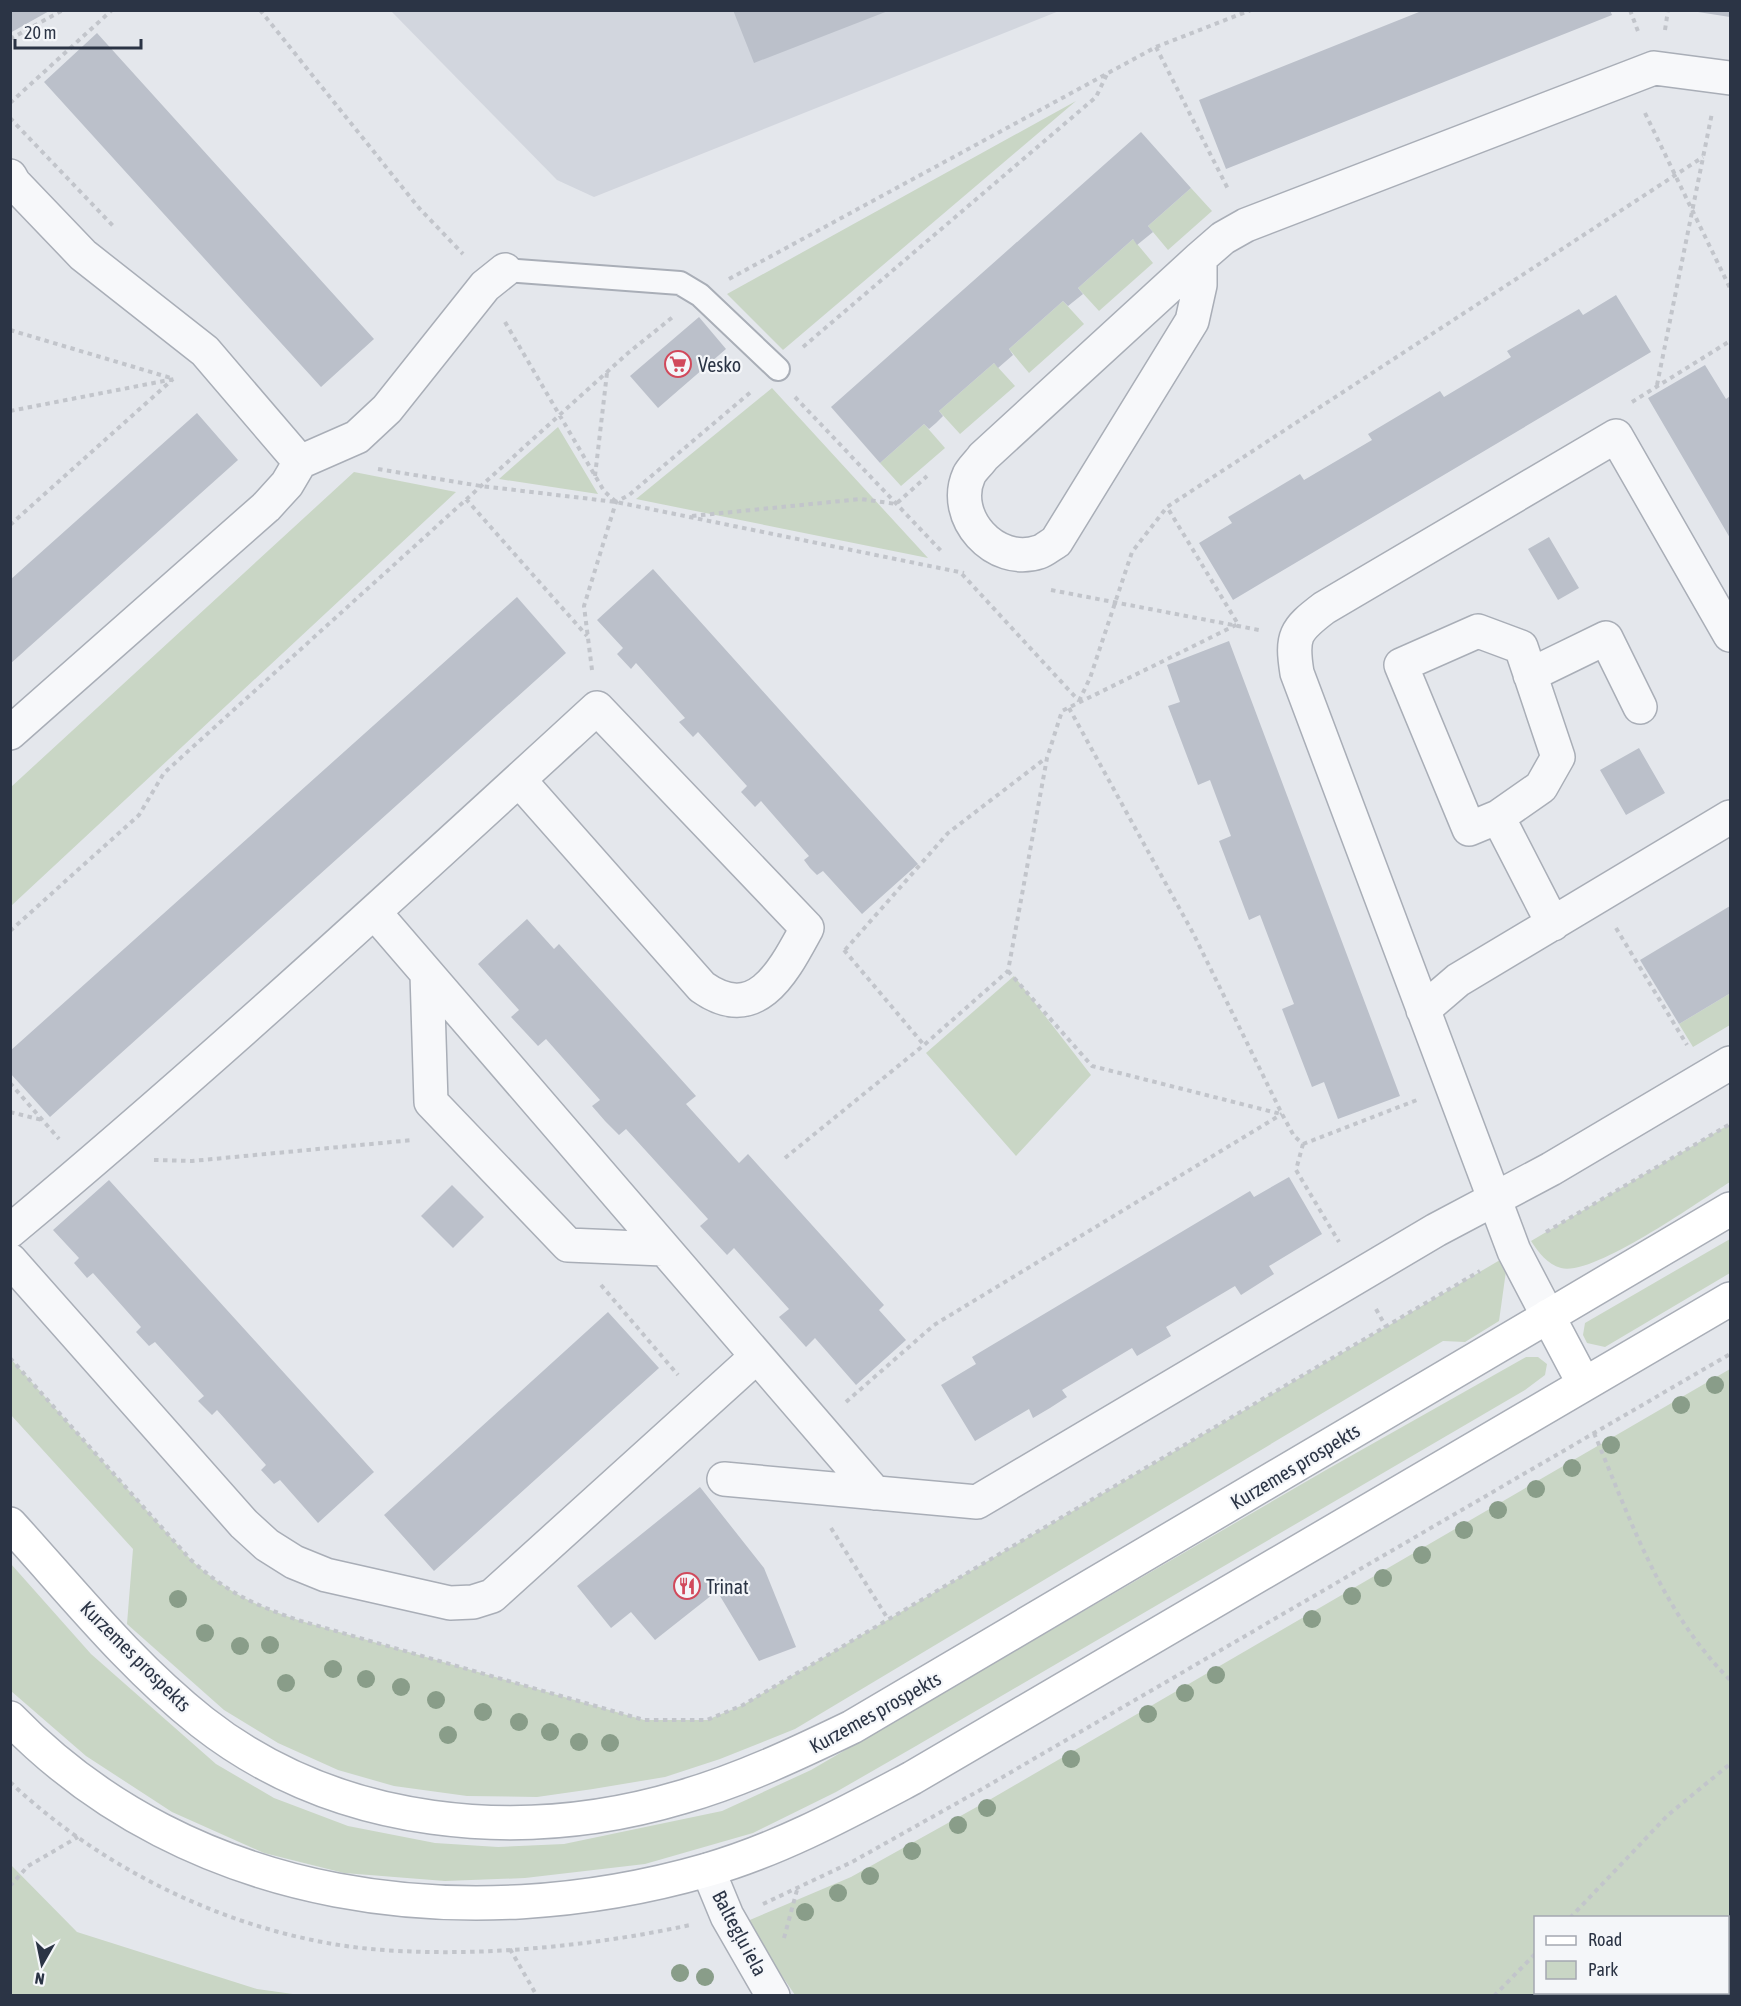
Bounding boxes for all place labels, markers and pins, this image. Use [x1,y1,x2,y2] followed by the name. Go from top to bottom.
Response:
[663,349,693,379] supermarket icon: Vesko
[698,353,741,376] place label: Vesko
[672,1571,702,1601] restaurant icon: Trinat
[706,1575,749,1598] place label: Trinat

